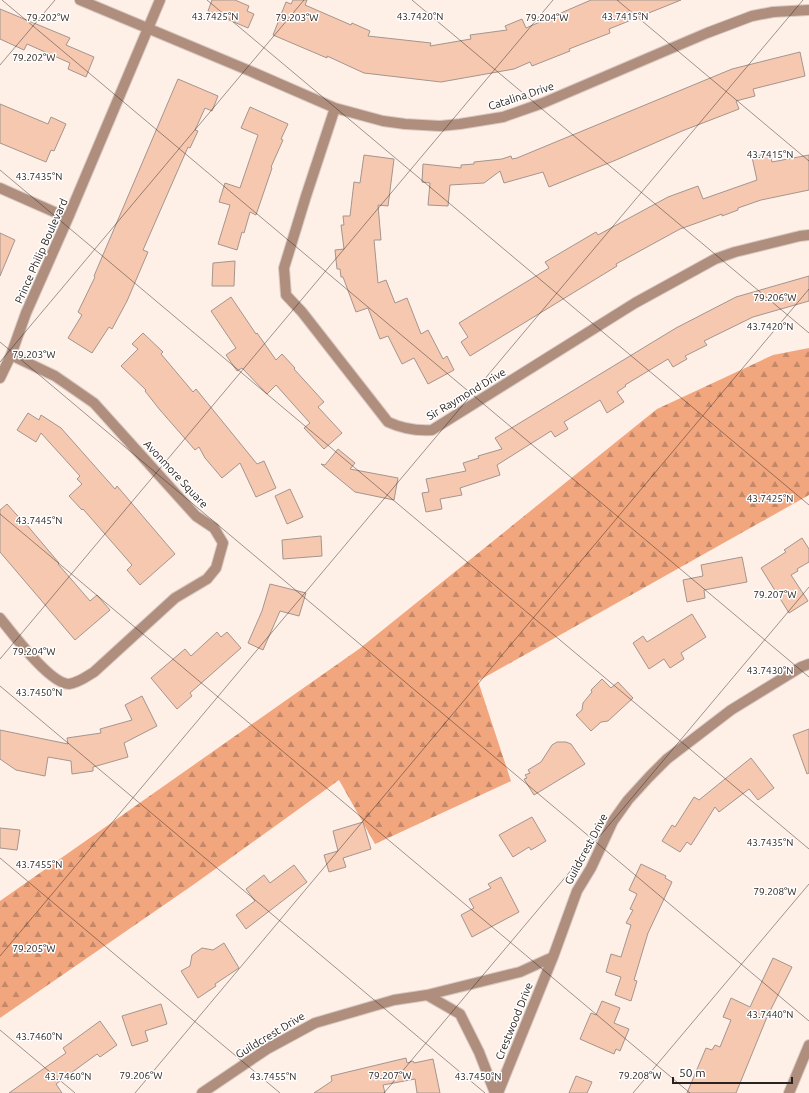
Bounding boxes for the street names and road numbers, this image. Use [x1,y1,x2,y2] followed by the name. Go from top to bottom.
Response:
[487,80,555,112] street label: Catalina Drive
[12,197,70,305] street label: Prince Philip Boulevard
[424,366,508,422] street label: Sir Raymond Drive
[142,438,210,510] street label: Avonmore Square
[562,812,610,886] street label: Guildcrest Drive
[493,981,535,1061] street label: Crestwood Drive
[233,1010,307,1060] street label: Guildcrest Drive

